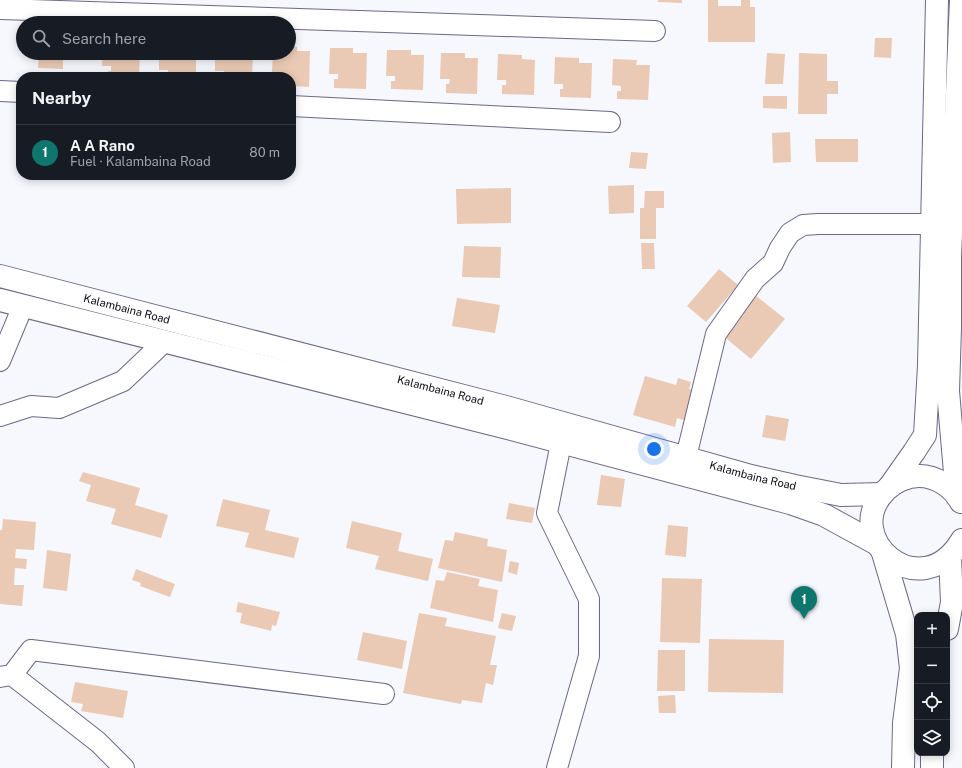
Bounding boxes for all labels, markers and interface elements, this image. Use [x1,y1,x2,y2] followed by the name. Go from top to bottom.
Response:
[16,16,296,60] search box
[30,27,52,49] icon: search
[62,30,146,47] text: Search here
[32,88,91,108] text: Nearby
[70,137,135,154] text: A A Rano
[42,145,48,160] text: 1
[249,145,280,160] text: 80 m
[70,154,211,169] text: Fuel · Kalambaina Road
[82,292,171,326] street label: Kalambaina Road
[396,373,485,407] street label: Kalambaina Road
[644,439,664,459] your location
[708,459,797,492] street label: Kalambaina Road
[791,586,817,619] pin: 1
[914,612,950,756] map controls
[914,612,950,648] button: +
[914,648,950,684] button: −
[914,684,950,720] button: locate
[914,720,950,756] button: layers

